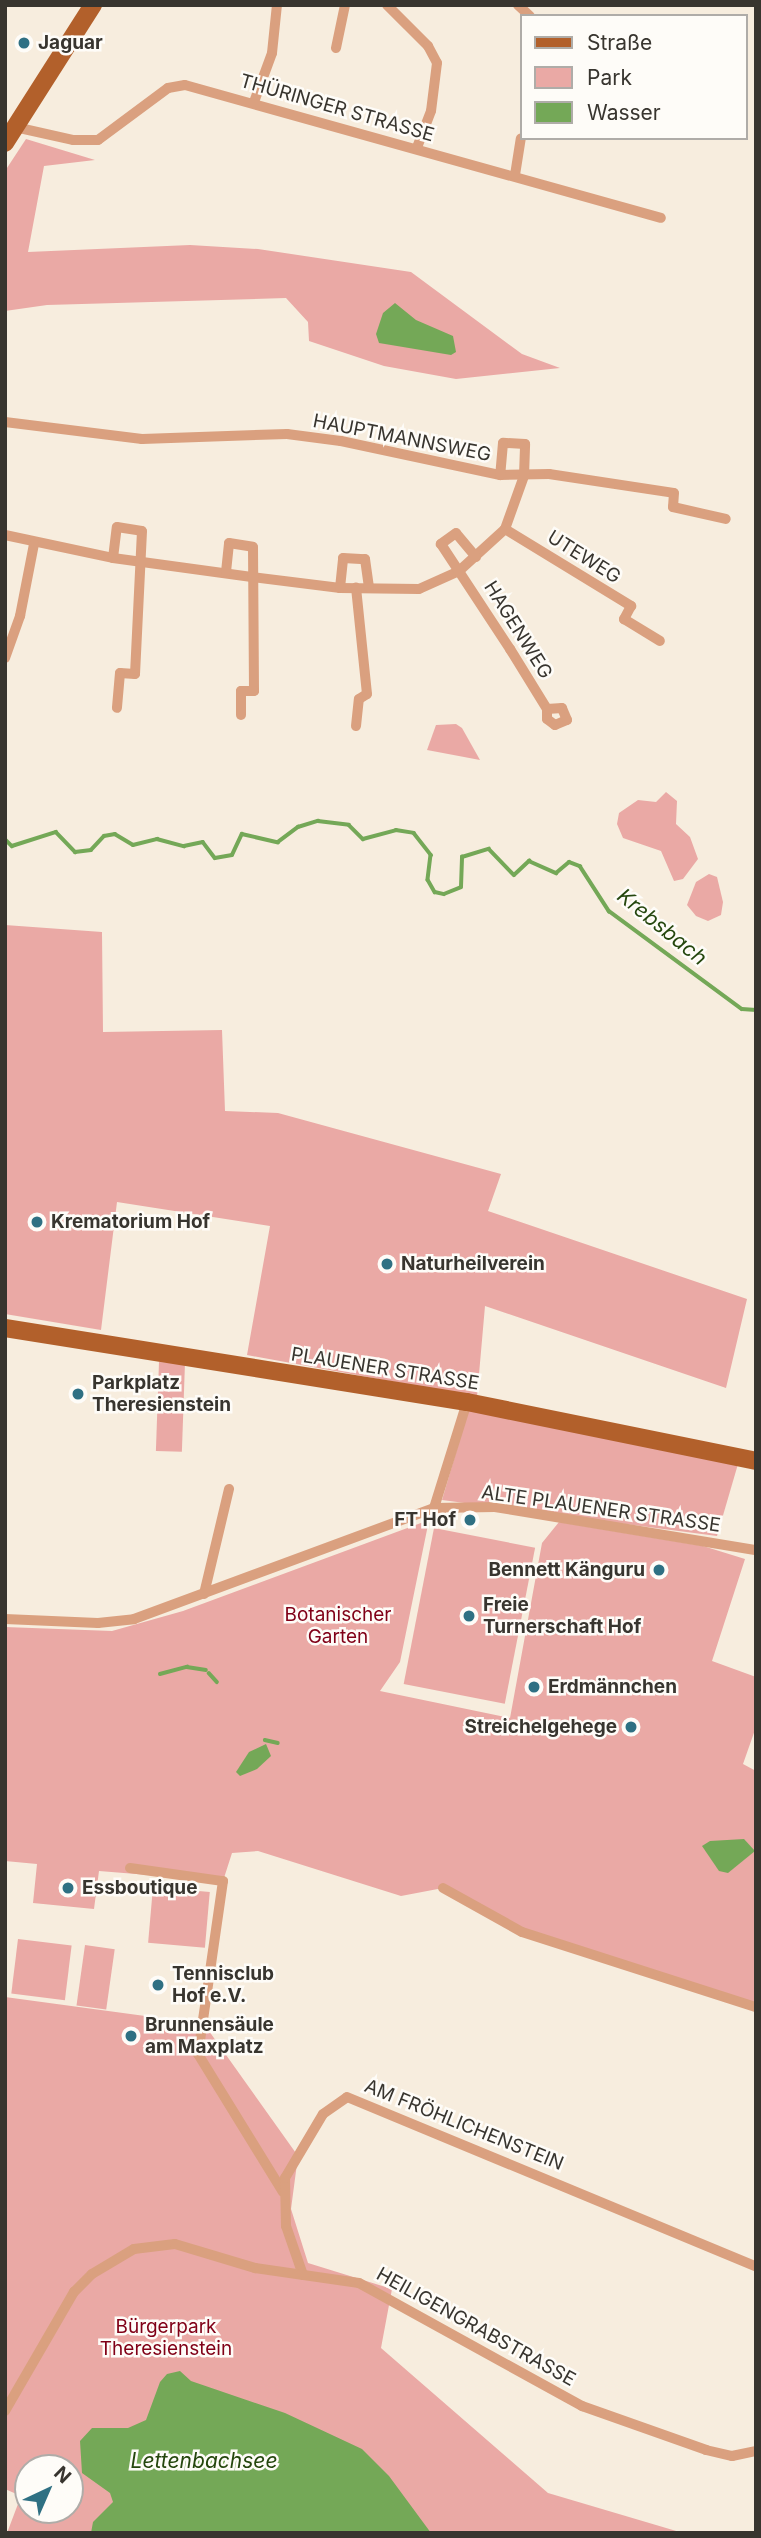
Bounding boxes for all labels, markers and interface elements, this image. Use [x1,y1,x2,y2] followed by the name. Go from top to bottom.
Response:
[520,14,747,140] legend
[587,30,652,55] text: Straße
[38,32,103,54] place label: Jaguar
[16,35,32,51] marker: Jaguar
[587,65,632,90] text: Park
[237,69,437,147] street label: THÜRINGER STRASSE
[587,100,661,125] text: Wasser
[311,410,493,466] street label: HAUPTMANNSWEG
[543,526,625,588] street label: UTEWEG
[479,577,557,683] street label: HAGENWEG
[612,883,712,971] water label: Krebsbach
[51,1211,210,1233] place label: Krematorium Hof
[29,1214,45,1230] marker: Krematorium Hof
[401,1253,545,1275] place label: Naturheilverein
[379,1256,395,1272] marker: Naturheilverein
[289,1343,481,1395] street label: PLAUENER STRASSE
[92,1372,231,1416] place label: Parkplatz Theresienstein
[70,1386,86,1402] marker: Parkplatz Theresienstein
[480,1481,722,1537] street label: ALTE PLAUENER STRASSE
[394,1509,456,1531] place label: FT Hof
[462,1512,478,1528] marker: FT Hof
[488,1559,645,1581] place label: Bennett Känguru
[651,1562,667,1578] marker: Bennett Känguru
[483,1594,641,1638] place label: Freie Turnerschaft Hof
[285,1604,391,1648] park label: Botanischer Garten
[461,1608,477,1624] marker: Freie Turnerschaft Hof
[548,1676,677,1698] place label: Erdmännchen
[526,1679,542,1695] marker: Erdmännchen
[465,1716,617,1738] place label: Streichelgehege
[623,1719,639,1735] marker: Streichelgehege
[82,1877,198,1899] place label: Essboutique
[60,1880,76,1896] marker: Essboutique
[172,1963,274,2007] place label: Tennisclub Hof e.V.
[150,1977,166,1993] marker: Tennisclub Hof e.V.
[145,2014,274,2058] place label: Brunnensäule am Maxplatz
[123,2028,139,2044] marker: Brunnensäule am Maxplatz
[361,2075,567,2175] street label: AM FRÖHLICHENSTEIN
[373,2263,579,2391] street label: HEILIGENGRABSTRASSE
[100,2316,232,2360] park label: Bürgerpark Theresienstein
[131,2448,277,2474] water label: Lettenbachsee
[14,2454,84,2524] north arrow
[49,2462,76,2488] text: N

